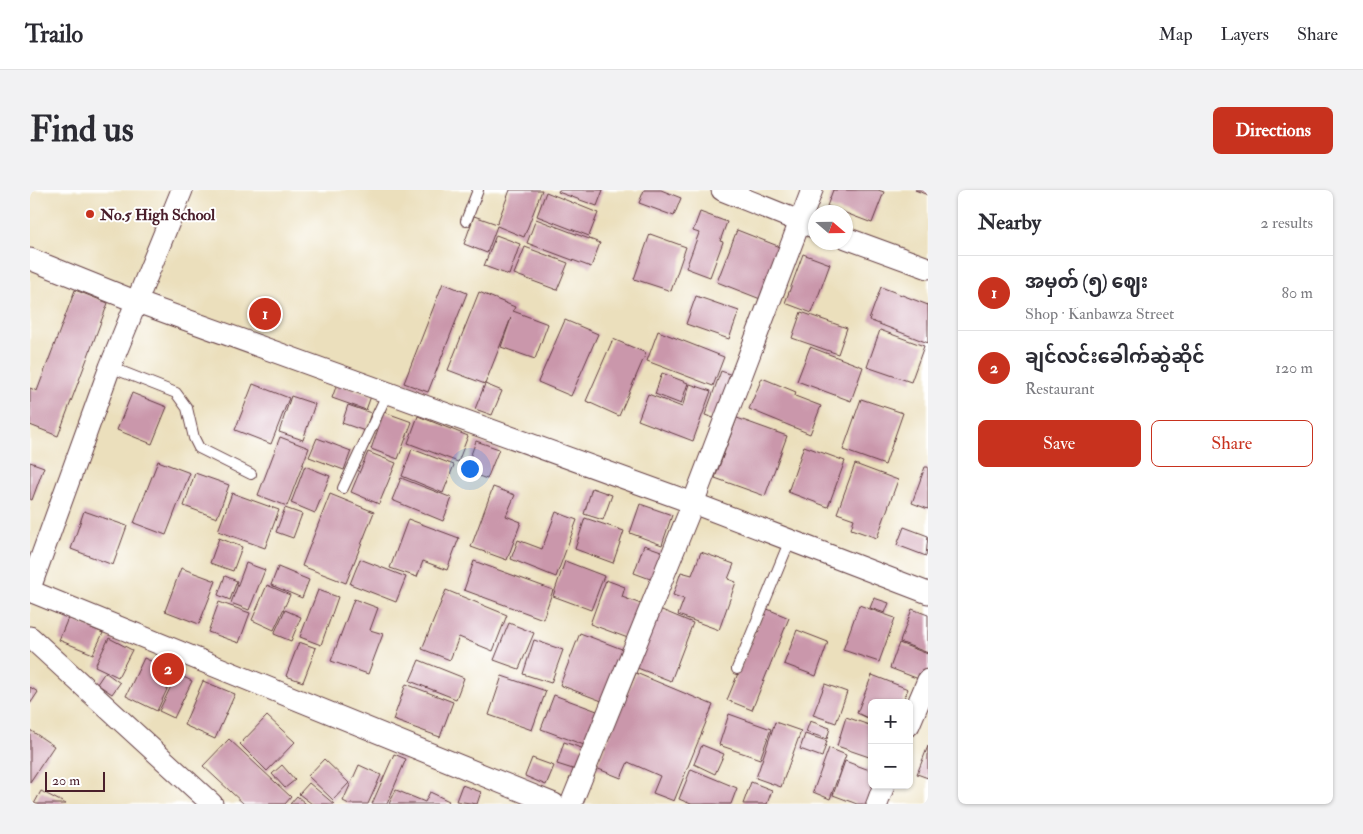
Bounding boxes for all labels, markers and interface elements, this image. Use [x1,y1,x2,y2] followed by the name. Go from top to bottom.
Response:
[25,19,83,50] text: Trailo
[1159,23,1193,46] text: Map
[1221,23,1269,46] text: Layers
[1297,23,1338,46] text: Share
[1213,107,1333,154] button: Directions
[30,108,134,152] text: Find us
[99,205,216,226] place label: No.5 High School
[808,205,853,250] north arrow
[84,208,96,220] marker: No.5 High School
[978,209,1041,236] text: Nearby
[1260,213,1313,233] text: 2 results
[1025,270,1148,294] text: အမှတ် (၅) ဈေး
[991,283,997,303] text: 1
[1282,283,1313,303] text: 80 m
[249,295,281,333] pin: 1
[1025,304,1174,324] text: Shop · Kanbawza Street
[1025,345,1205,369] text: ချင်လင်းခေါက်ဆွဲဆိုင်
[990,358,998,378] text: 2
[1275,358,1313,378] text: 120 m
[1025,379,1094,399] text: Restaurant
[978,420,1141,467] button: Save
[1151,420,1313,467] button: Share
[457,456,483,482] your location
[152,650,184,688] pin: 2
[868,699,913,789] map controls
[868,699,913,744] button: +
[868,744,913,789] button: −
[45,769,105,792] scale bar
[52,772,80,789] text: 20 m

